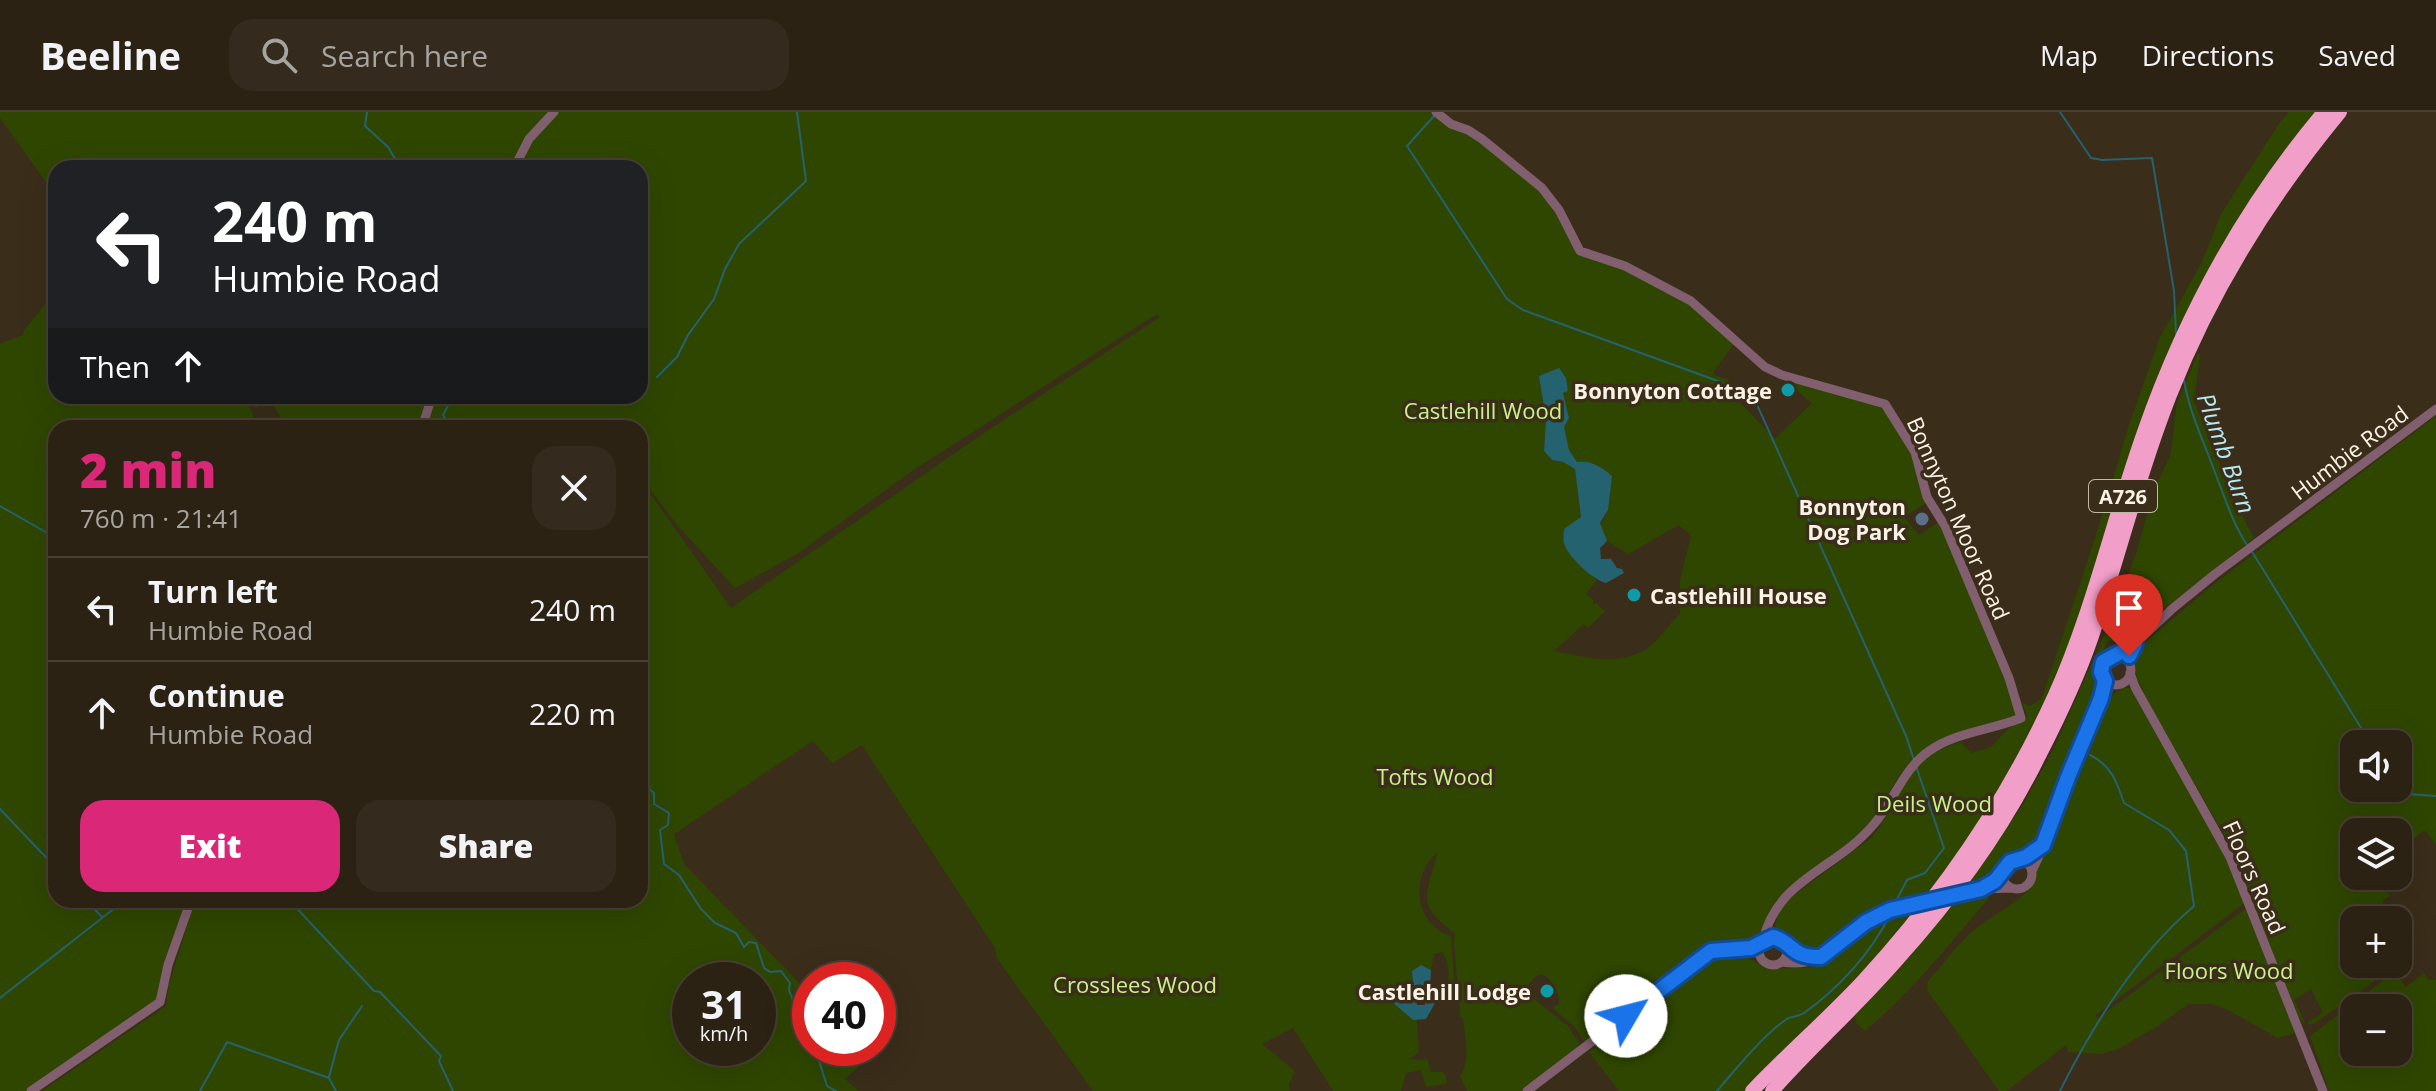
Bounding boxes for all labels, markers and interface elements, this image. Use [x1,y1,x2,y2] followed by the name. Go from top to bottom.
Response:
[229,19,789,91] search box
[40,29,181,81] text: Beeline
[257,33,301,77] icon: search
[321,35,488,76] text: Search here
[2040,36,2098,74] text: Map
[2142,36,2274,74] text: Directions
[2318,36,2396,74] text: Saved
[212,182,378,258] text: 240 m
[80,192,184,296] icon: left
[212,254,441,303] text: Humbie Road
[166,344,210,388] icon: ahead
[80,346,150,387] text: Then
[1573,375,1772,405] place label: Bonnyton Cottage
[1779,381,1797,399] marker: Bonnyton Cottage
[2190,388,2264,518] water label: Plumb Burn
[1404,395,1562,425] park label: Castlehill Wood
[2284,398,2414,506] street label: Humbie Road
[1901,412,2017,624] street label: Bonnyton Moor Road
[80,437,216,502] text: 2 min
[532,446,616,530] button: close
[2089,480,2157,512] road number: A726
[1799,491,1906,546] place label: Bonnyton Dog Park
[80,500,242,536] text: 760 m · 21:41
[1913,510,1931,528] marker: Bonnyton Dog Park
[148,571,278,612] text: Turn left
[2095,574,2163,656] pin
[1650,580,1827,610] place label: Castlehill House
[1625,586,1643,604] marker: Castlehill House
[2107,586,2151,630] icon: arrive
[80,587,124,631] icon: left
[529,589,616,630] text: 240 m
[148,612,313,648] text: Humbie Road
[148,675,285,716] text: Continue
[80,691,124,735] icon: ahead
[529,693,616,734] text: 220 m
[148,716,313,752] text: Humbie Road
[2340,730,2412,1066] map controls
[2340,730,2412,802] button: sound
[1376,761,1494,791] park label: Tofts Wood
[1876,788,1992,818] park label: Deils Wood
[80,800,340,892] button: Exit
[356,800,616,892] button: Share
[2217,816,2293,938] street label: Floors Road
[2340,818,2412,890] button: layers
[2340,906,2412,978] button: +
[2165,955,2293,985] park label: Floors Wood
[792,962,896,1066] speed limit sign: 40
[1053,969,1217,999] park label: Crosslees Wood
[1584,974,1668,1058] position arrow
[701,976,747,1031] text: 31
[1358,976,1531,1006] place label: Castlehill Lodge
[1538,982,1556,1000] marker: Castlehill Lodge
[2340,994,2412,1066] button: −
[700,1020,748,1047] text: km/h

